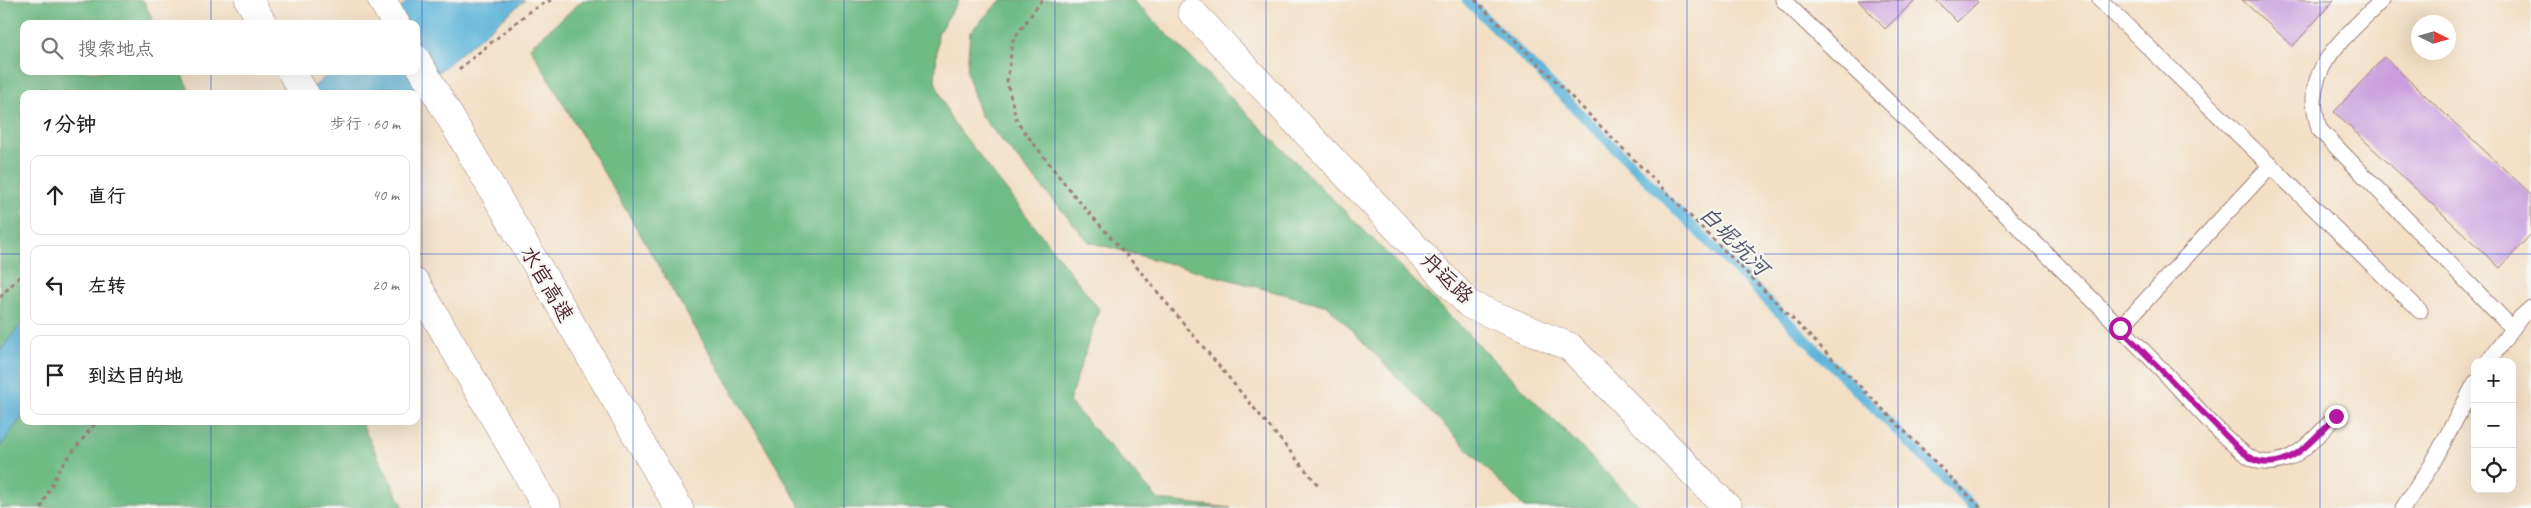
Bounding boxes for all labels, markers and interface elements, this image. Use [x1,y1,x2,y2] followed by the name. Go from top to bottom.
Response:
[2411,15,2456,60] north arrow
[20,20,420,75] search box
[38,34,66,62] icon: search
[78,37,154,61] text: 搜索地点
[40,111,97,137] text: 1 分钟
[330,114,400,134] text: 步行 · 60 m
[41,181,69,209] icon: ahead
[88,184,126,208] text: 直行
[372,185,399,205] text: 40 m
[1693,200,1777,284] water label: 白坭坑河
[515,241,579,327] street label: 水官高速
[1415,247,1479,309] street label: 丹运路
[41,271,69,299] icon: left
[88,274,126,298] text: 左转
[372,275,399,295] text: 20 m
[2109,317,2132,340] route start
[2471,358,2516,493] map controls
[2471,358,2516,403] button: +
[41,361,69,389] icon: arrive
[88,364,183,388] text: 到达目的地
[2471,403,2516,448] button: −
[2325,405,2348,428] route end
[2471,448,2516,493] button: locate

